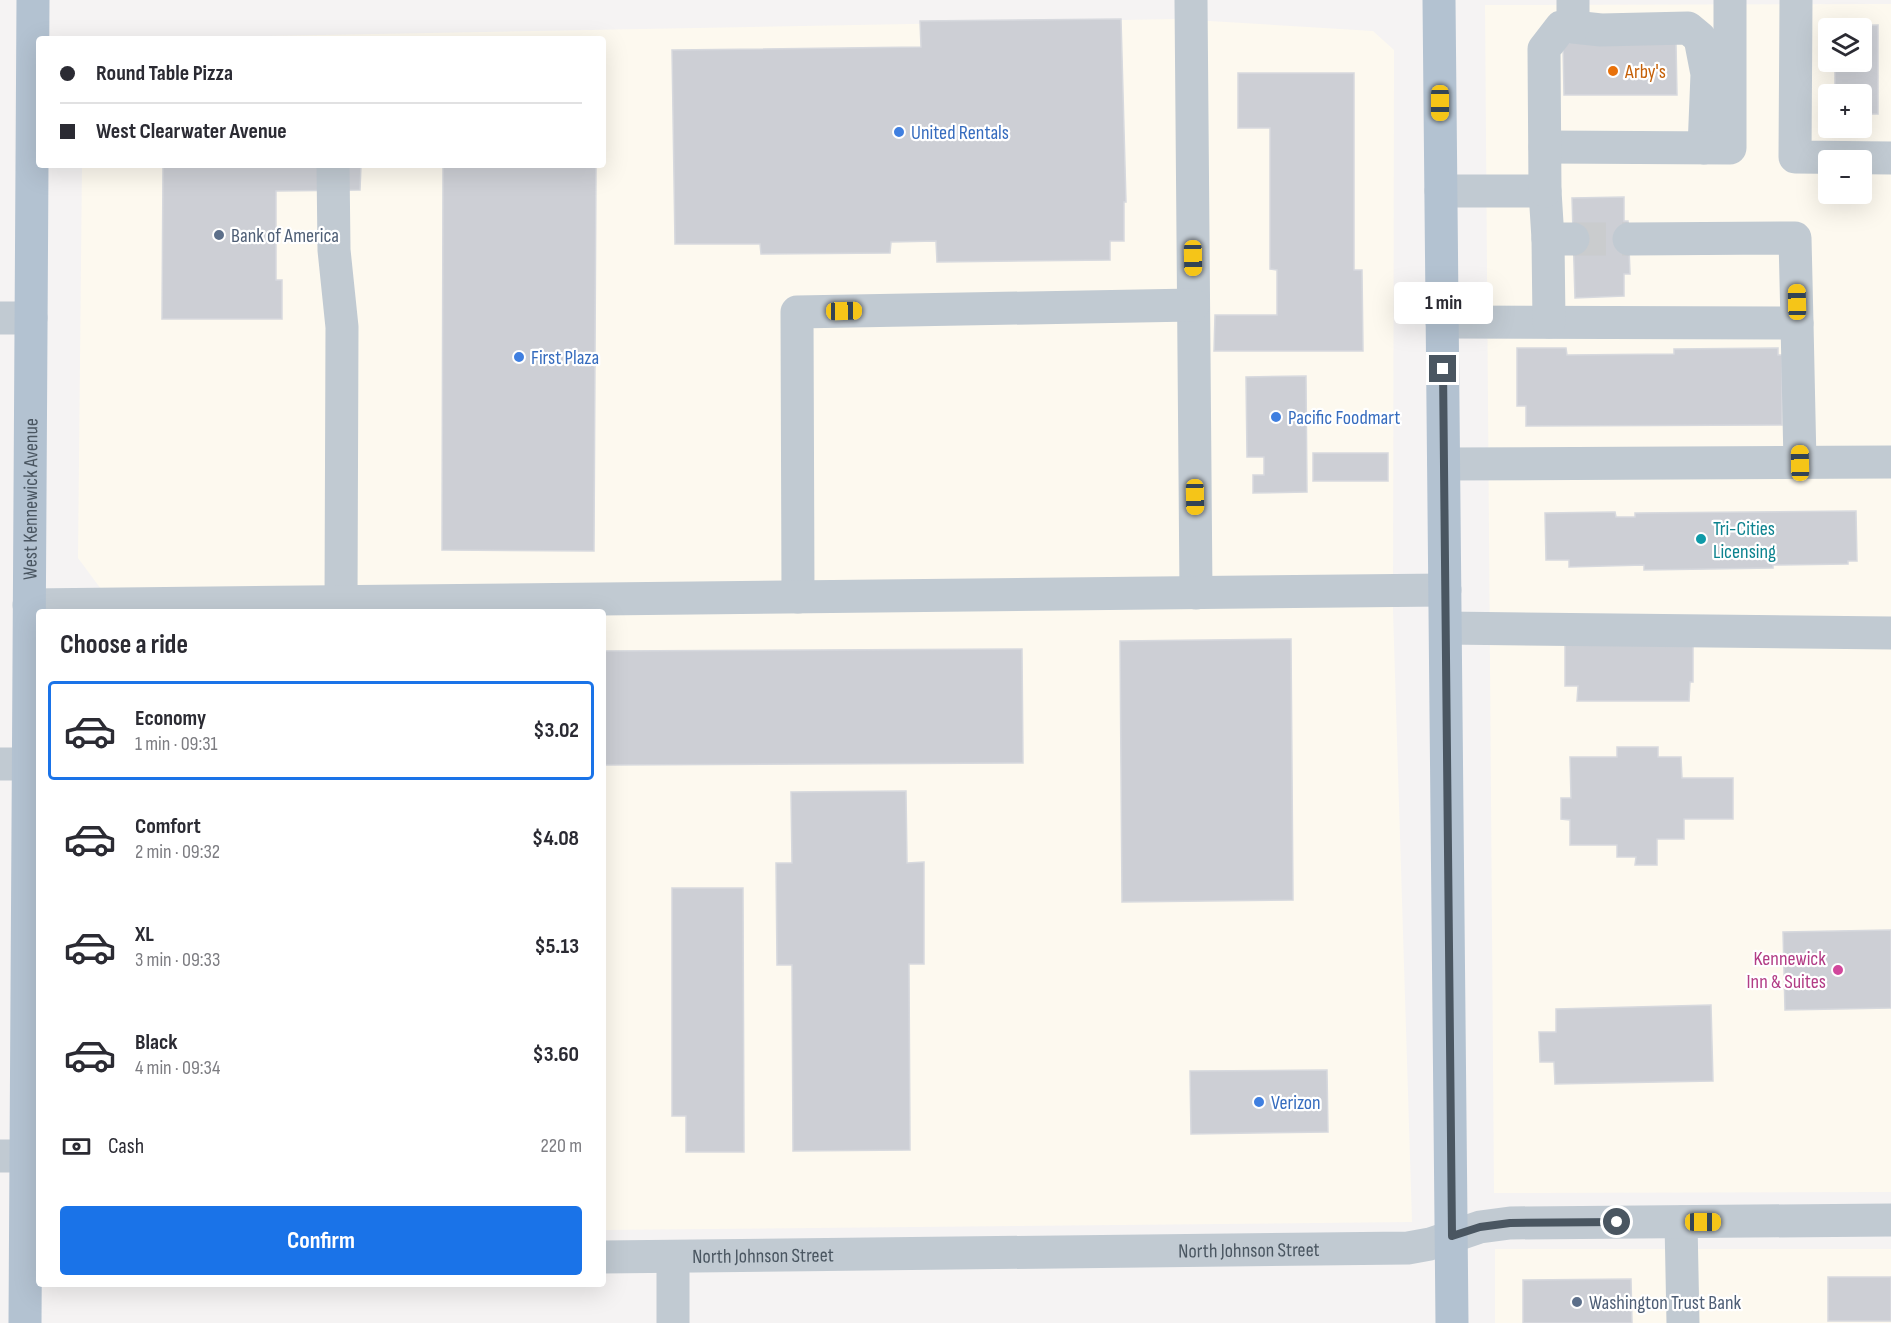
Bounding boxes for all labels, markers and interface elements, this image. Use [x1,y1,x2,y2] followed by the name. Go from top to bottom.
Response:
[1818,18,1872,204] map controls
[1818,18,1872,72] button: layers
[96,60,233,87] text: Round Table Pizza
[1624,60,1666,84] place label: Arby's
[1606,64,1620,78] marker: Arby's
[1818,84,1872,138] button: +
[1431,85,1449,121] car
[96,118,287,145] text: West Clearwater Avenue
[911,121,1009,145] place label: United Rentals
[892,125,906,139] marker: United Rentals
[1818,150,1872,204] button: −
[231,224,339,248] place label: Bank of America
[212,228,226,242] marker: Bank of America
[1184,240,1202,276] car
[1394,282,1492,324] callout: 1 min
[1788,284,1806,320] car
[1425,291,1462,315] text: 1 min
[826,302,862,320] car
[531,346,599,370] place label: First Plaza
[512,350,526,364] marker: First Plaza
[1429,355,1456,382] route end
[1288,406,1400,430] place label: Pacific Foodmart
[1269,410,1283,424] marker: Pacific Foodmart
[18,418,43,580] street label: West Kennewick Avenue
[1791,445,1809,481] car
[1186,479,1204,515] car
[1713,517,1776,564] place label: Tri-Cities Licensing
[1694,532,1708,546] marker: Tri-Cities Licensing
[60,629,188,661] text: Choose a ride
[63,704,117,758] icon: car
[135,705,206,732] text: Economy
[533,717,579,744] text: $3.02
[135,732,218,756] text: 1 min · 09:31
[63,812,117,866] icon: car
[135,813,201,840] text: Comfort
[532,825,579,852] text: $4.08
[135,840,220,864] text: 2 min · 09:32
[63,920,117,974] icon: car
[135,921,154,948] text: XL
[534,933,579,960] text: $5.13
[1747,947,1826,994] place label: Kennewick Inn & Suites
[135,948,220,972] text: 3 min · 09:33
[1831,963,1845,977] marker: Kennewick Inn & Suites
[63,1028,117,1082] icon: car
[135,1029,177,1056] text: Black
[532,1041,579,1068] text: $3.60
[135,1056,220,1080] text: 4 min · 09:34
[1271,1091,1321,1115] place label: Verizon
[1252,1095,1266,1109] marker: Verizon
[60,1130,93,1163] icon: cash
[108,1133,144,1160] text: Cash
[541,1134,582,1158] text: 220 m
[60,1206,582,1275] button: Confirm
[1603,1208,1630,1235] route start
[1685,1213,1721,1231] car
[1178,1238,1320,1264] street label: North Johnson Street
[692,1243,834,1269] street label: North Johnson Street
[1589,1291,1741,1315] place label: Washington Trust Bank
[1570,1295,1584,1309] marker: Washington Trust Bank

